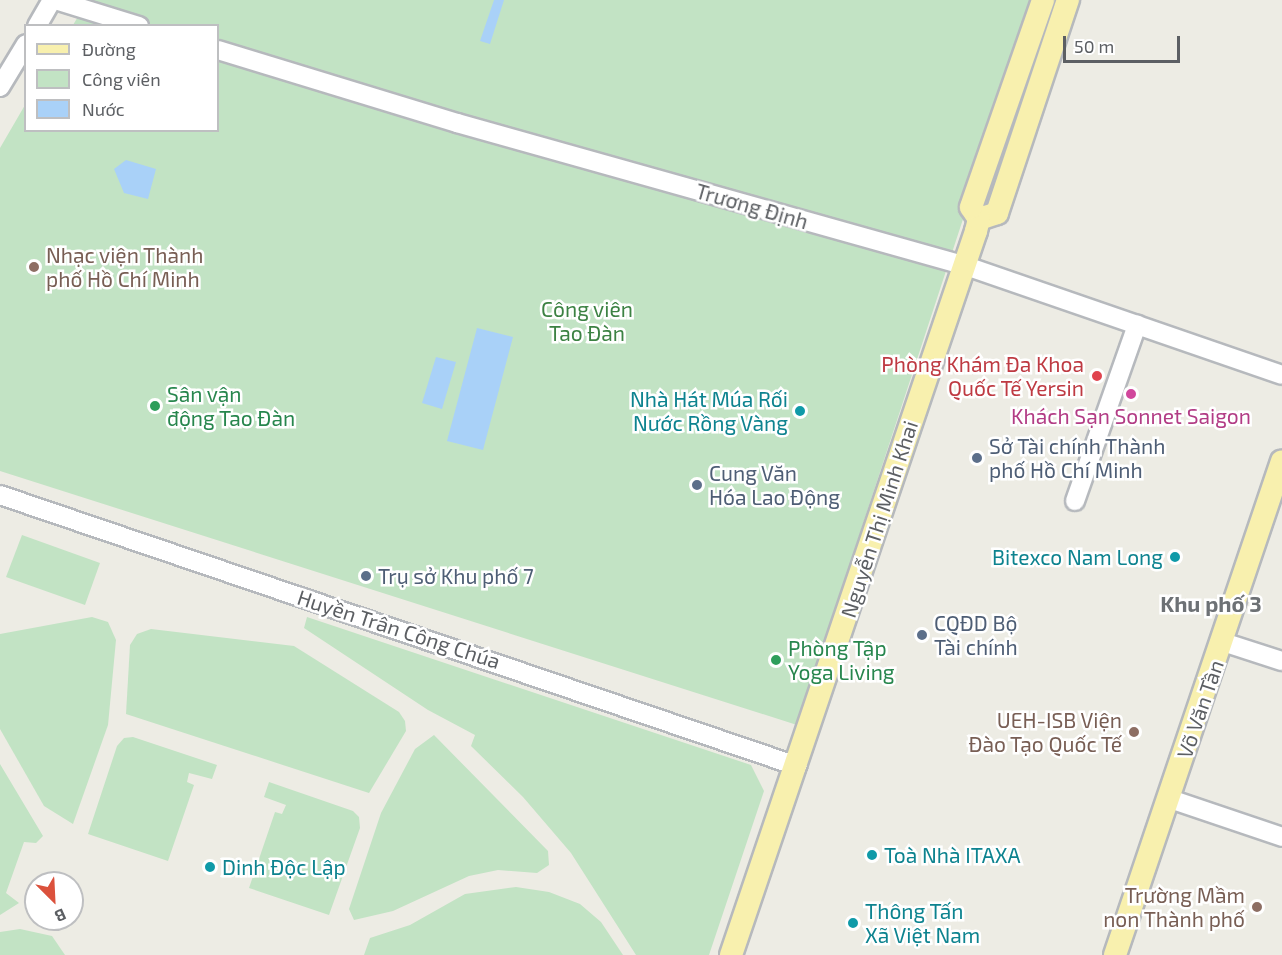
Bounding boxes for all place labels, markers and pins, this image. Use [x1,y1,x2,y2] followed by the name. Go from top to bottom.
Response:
[46,242,204,292] place label: Nhạc viện Thành phố Hồ Chí Minh
[27,260,41,274] marker: Nhạc viện Thành phố Hồ Chí Minh
[881,351,1084,401] place label: Phòng Khám Đa Khoa Quốc Tế Yersin
[1088,367,1106,385] marker: Phòng Khám Đa Khoa Quốc Tế Yersin
[167,381,296,431] place label: Sân vận động Tao Đàn
[630,386,788,436] place label: Nhà Hát Múa Rối Nước Rồng Vàng
[1124,387,1138,401] marker: Khách Sạn Sonnet Saigon
[148,399,162,413] marker: Sân vận động Tao Đàn
[1011,403,1251,429] place label: Khách Sạn Sonnet Saigon
[793,404,807,418] marker: Nhà Hát Múa Rối Nước Rồng Vàng
[989,433,1166,483] place label: Sở Tài chính Thành phố Hồ Chí Minh
[970,451,984,465] marker: Sở Tài chính Thành phố Hồ Chí Minh
[709,460,840,510] place label: Cung Văn Hóa Lao Động
[690,478,704,492] marker: Cung Văn Hóa Lao Động
[992,544,1163,570] place label: Bitexco Nam Long
[1168,550,1182,564] marker: Bitexco Nam Long
[378,563,534,589] place label: Trụ sở Khu phố 7
[359,569,373,583] marker: Trụ sở Khu phố 7
[934,610,1018,660] place label: CQĐD Bộ Tài chính
[915,628,929,642] marker: CQĐD Bộ Tài chính
[788,635,895,685] place label: Phòng Tập Yoga Living
[769,653,783,667] marker: Phòng Tập Yoga Living
[967,707,1122,757] place label: UEH-ISB Viện Đào Tạo Quốc Tế
[1127,725,1141,739] marker: UEH-ISB Viện Đào Tạo Quốc Tế
[884,842,1021,868] place label: Toà Nhà ITAXA
[865,848,879,862] marker: Toà Nhà ITAXA
[222,854,346,880] place label: Dinh Độc Lập
[203,860,217,874] marker: Dinh Độc Lập
[1103,882,1245,932] place label: Trường Mầm non Thành phố
[865,898,981,948] place label: Thông Tấn Xã Việt Nam
[1250,900,1264,914] marker: Trường Mầm non Thành phố
[846,916,860,930] marker: Thông Tấn Xã Việt Nam

